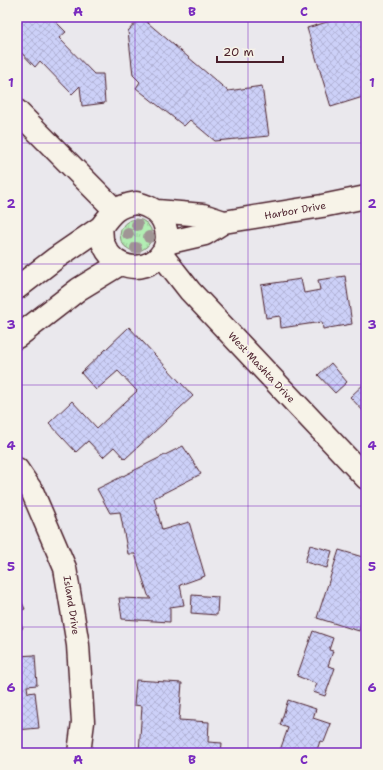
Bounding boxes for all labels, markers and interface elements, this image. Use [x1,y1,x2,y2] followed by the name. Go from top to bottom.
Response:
[73,3,83,20] text: A
[188,3,196,20] text: B
[300,3,308,20] text: C
[217,38,283,64] scale bar
[223,44,254,60] text: 20 m
[8,74,14,91] text: 1
[369,74,375,91] text: 1
[6,195,16,212] text: 2
[367,195,377,212] text: 2
[263,199,327,222] street label: Harbor Drive
[6,316,16,333] text: 3
[367,316,377,333] text: 3
[225,329,298,406] street label: West Mashta Drive
[6,437,16,454] text: 4
[367,437,377,454] text: 4
[7,558,15,575] text: 5
[368,558,376,575] text: 5
[60,575,83,636] street label: Island Drive
[6,679,16,696] text: 6
[367,679,377,696] text: 6
[73,751,83,768] text: A
[188,751,196,768] text: B
[300,751,308,768] text: C

